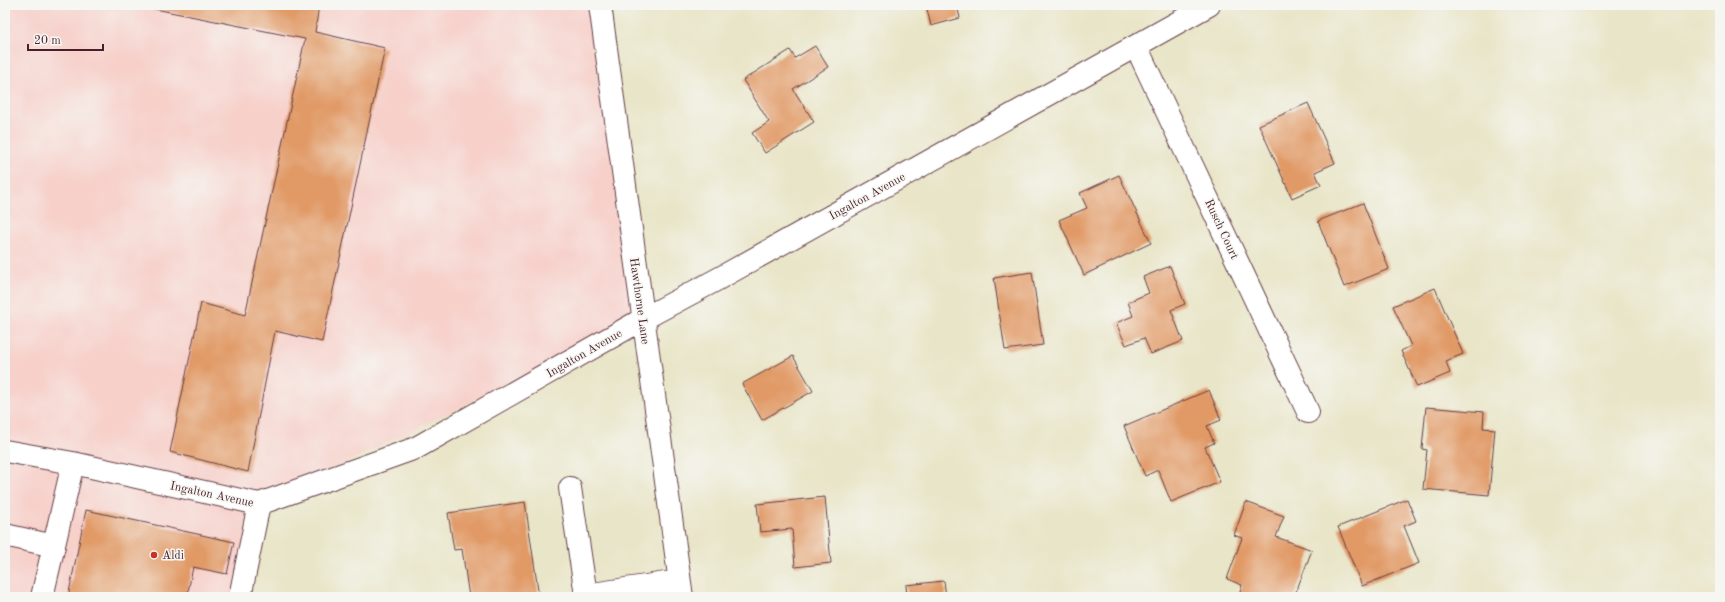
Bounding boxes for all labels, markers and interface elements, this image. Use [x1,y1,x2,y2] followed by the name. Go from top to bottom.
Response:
[28,26,103,52] scale bar
[34,35,61,47] text: 20 m
[827,171,908,223] street label: Ingalton Avenue
[1202,197,1240,261] street label: Rusch Court
[627,257,651,346] street label: Hawthorne Lane
[545,327,625,380] street label: Ingalton Avenue
[169,480,255,510] street label: Ingalton Avenue
[149,550,159,560] marker: Aldi
[162,550,184,562] place label: Aldi

